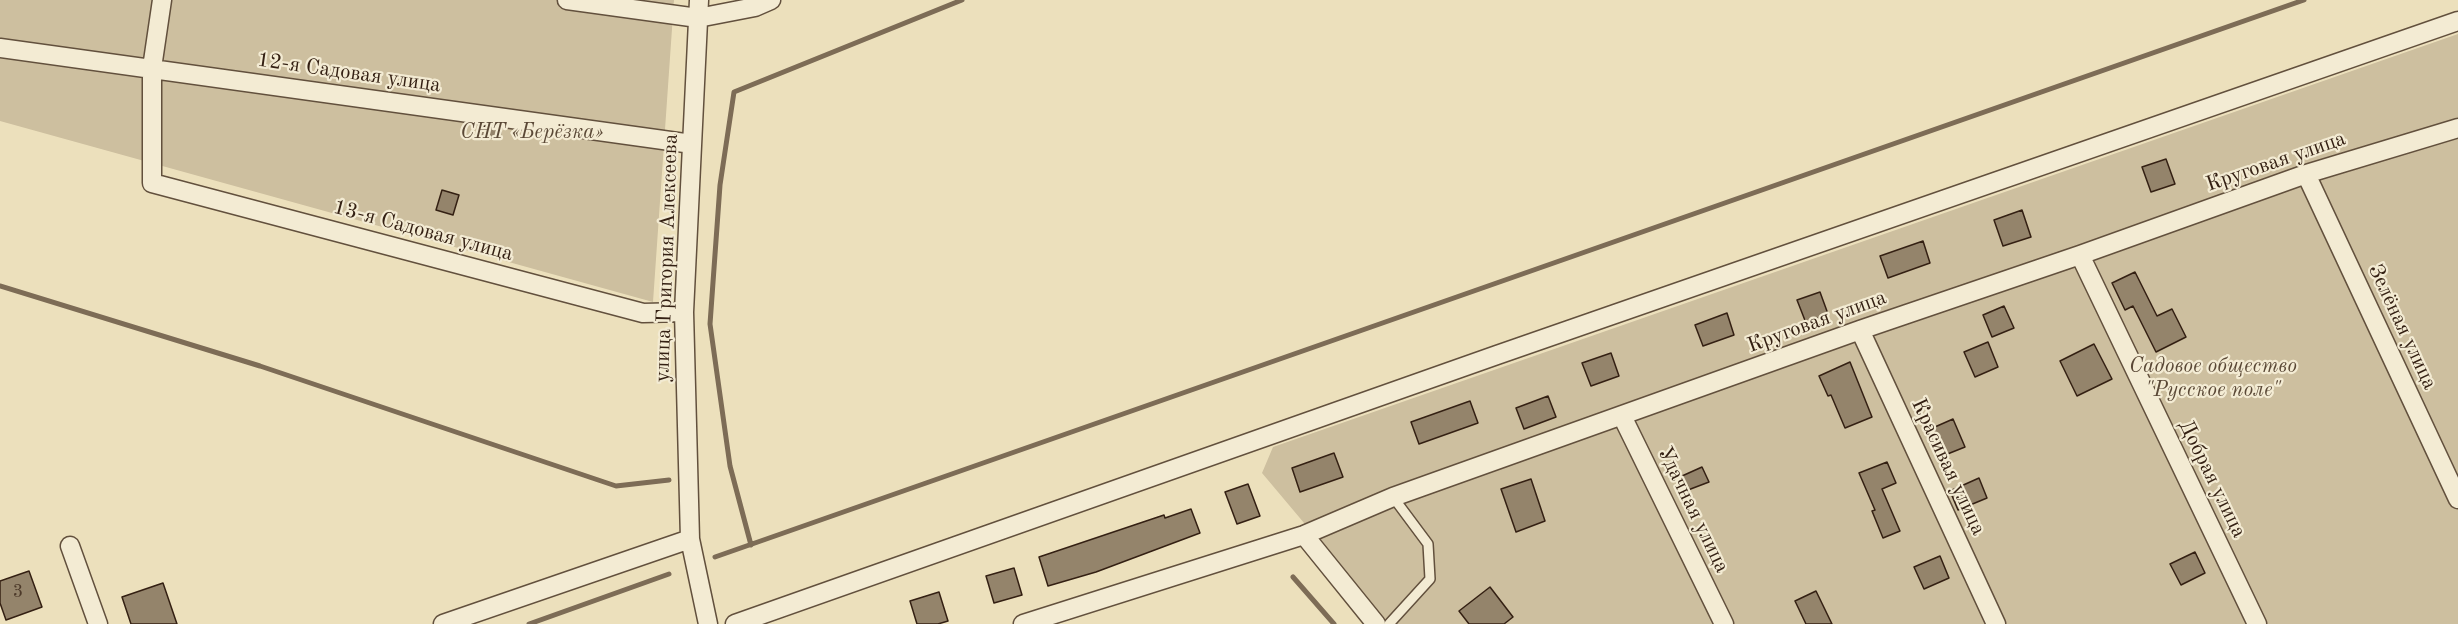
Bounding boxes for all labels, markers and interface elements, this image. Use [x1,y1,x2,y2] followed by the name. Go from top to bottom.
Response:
[256,48,442,98] street label: 12-я Садовая улица
[460,119,604,145] park label: СНТ «Берёзка»
[2203,126,2349,198] street label: Круговая улица
[650,133,684,383] street label: улица Григория Алексеева
[330,195,516,267] street label: 13-я Садовая улица
[2362,260,2442,394] street label: Зелёная улица
[1744,285,1890,359] street label: Круговая улица
[2129,353,2297,403] park label: Садовое общество "Русское поле"
[1905,395,1991,539] street label: Красивая улица
[2173,416,2251,542] street label: Добрая улица
[1652,443,1734,577] street label: Удачная улица
[13,581,23,603] house number: 3

